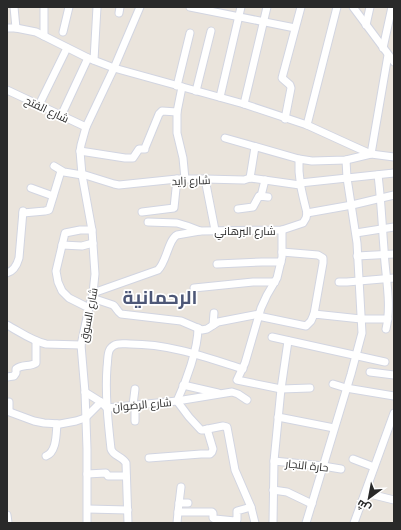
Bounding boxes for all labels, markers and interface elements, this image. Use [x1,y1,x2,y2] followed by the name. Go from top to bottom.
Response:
[22,93,71,127] street label: شارع الفتح
[171,173,211,189] street label: شارع زايد
[214,224,276,240] street label: شارع البرهاني
[122,285,198,309] district label: الرحمانية
[76,287,102,344] street label: شارع السوق
[112,395,172,415] street label: شارع الرضوان
[284,456,329,475] street label: حارة النجار
[349,478,389,518] north arrow
[354,497,373,516] text: ش

